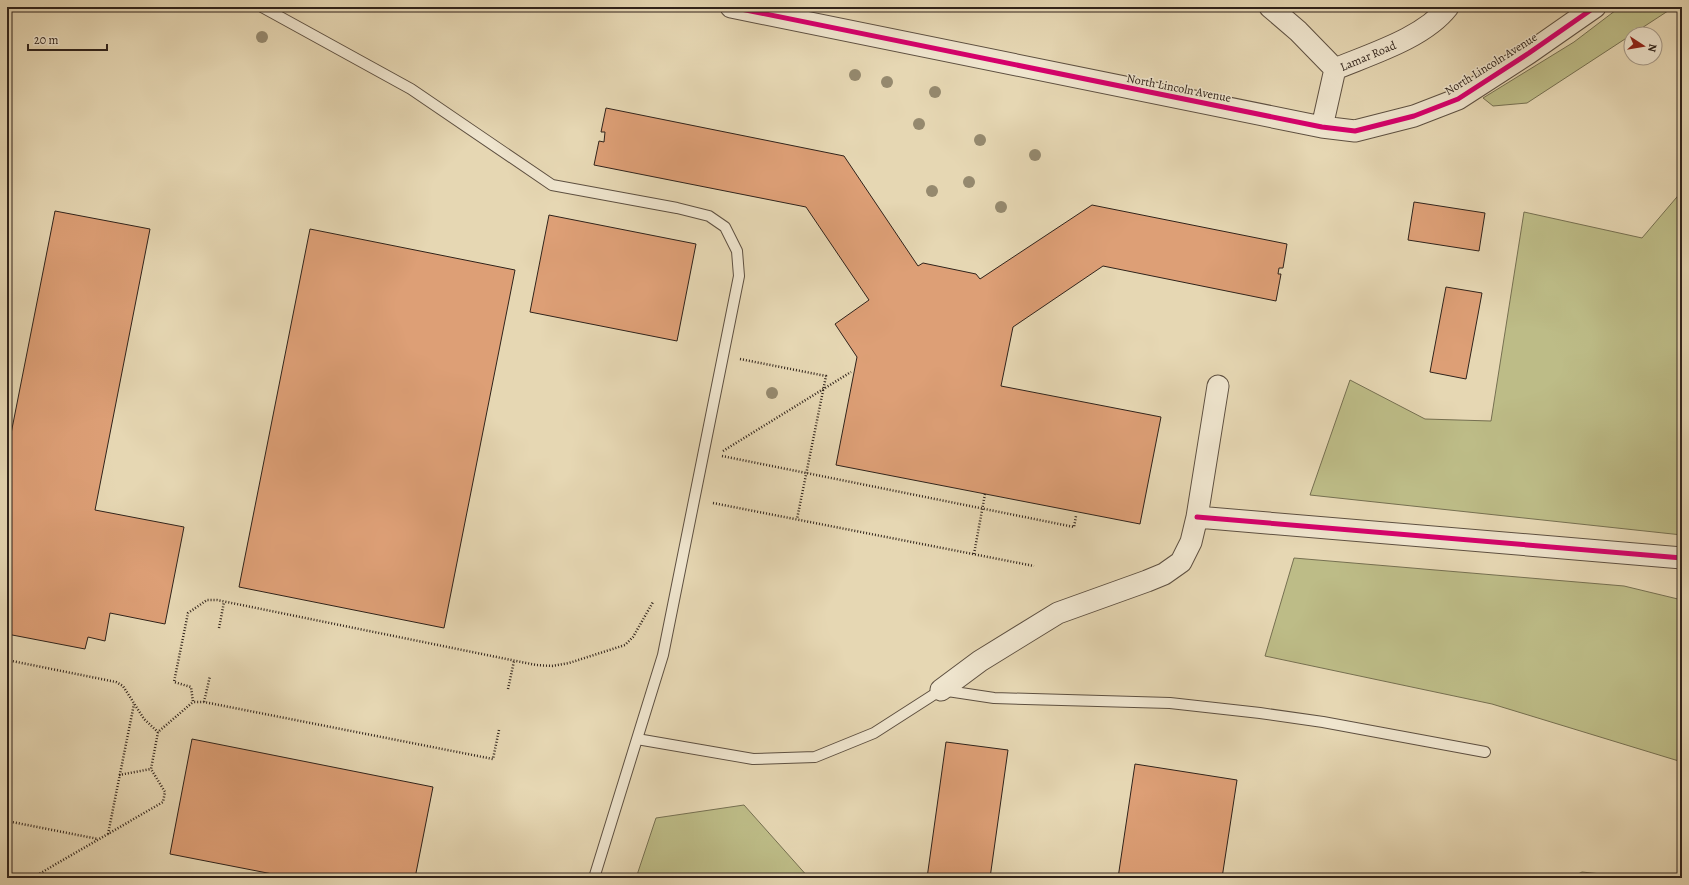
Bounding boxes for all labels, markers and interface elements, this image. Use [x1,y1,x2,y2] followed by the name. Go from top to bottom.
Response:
[28,26,107,52] scale bar
[1623,26,1663,66] north arrow
[1442,29,1540,99] street label: North Lincoln Avenue
[34,32,58,48] text: 20 m
[1338,37,1399,75] street label: Lamar Road
[1644,42,1660,53] text: N
[1125,70,1233,106] street label: North Lincoln Avenue

